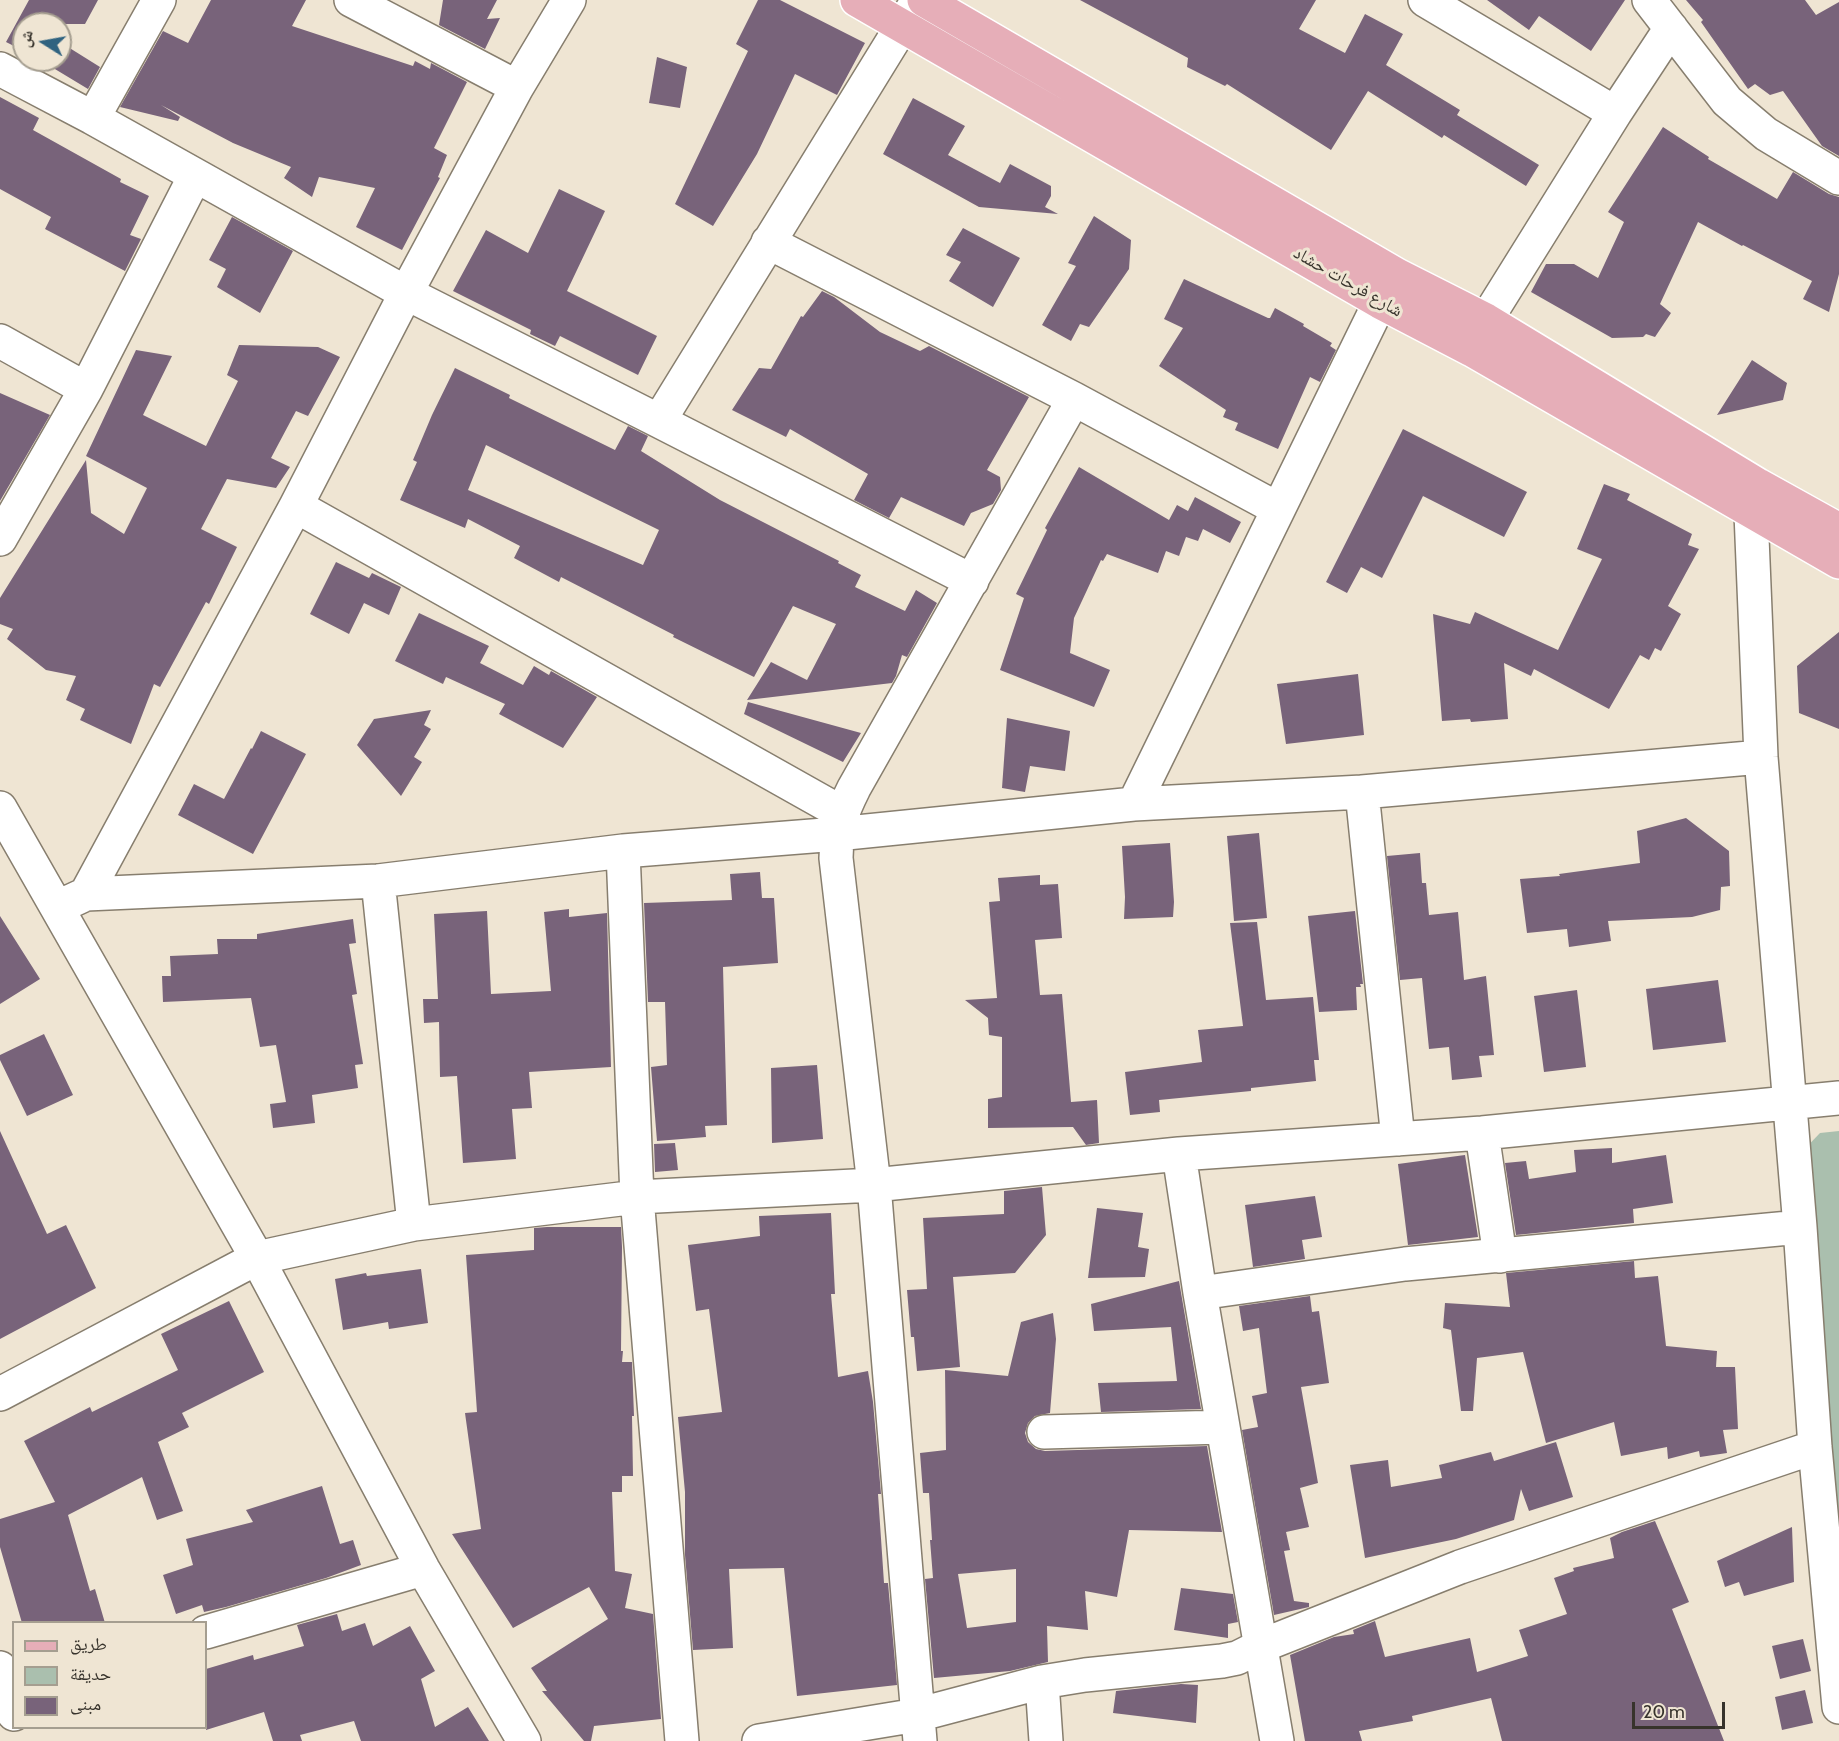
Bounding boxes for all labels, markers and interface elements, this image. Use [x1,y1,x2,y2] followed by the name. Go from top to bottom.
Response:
[12,12,72,72] north arrow
[15,29,37,49] text: ش
[1290,242,1406,322] street label: شارع فرحات حشاد
[12,1621,207,1729] legend
[70,1633,107,1655] text: طريق
[70,1663,111,1685] text: حديقة
[1635,1690,1728,1728] scale bar
[70,1693,101,1715] text: مبنى
[1643,1701,1685,1723] text: 20 m

